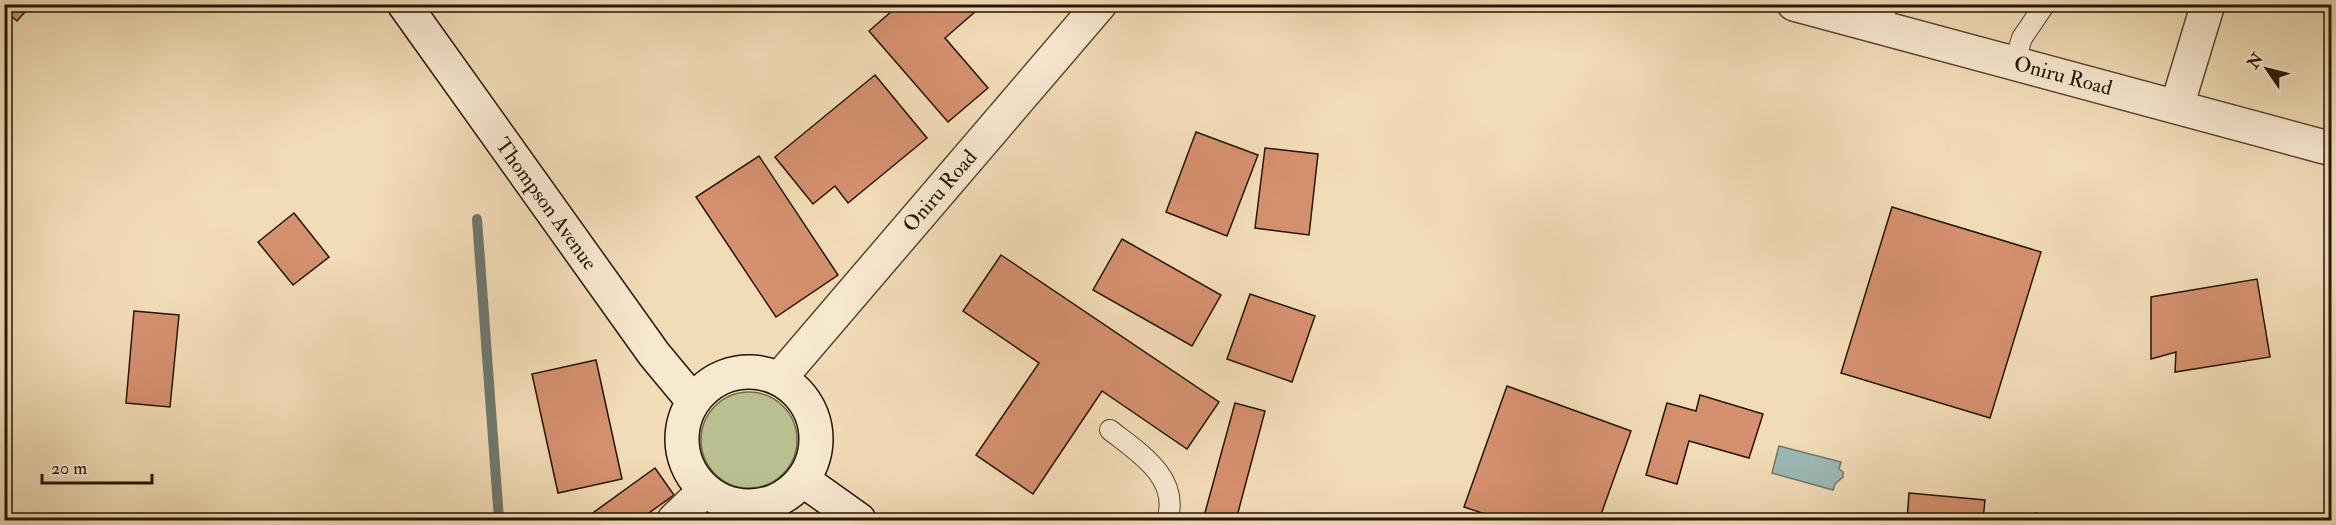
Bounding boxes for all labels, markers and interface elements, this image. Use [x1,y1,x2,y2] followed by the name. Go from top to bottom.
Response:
[2237,39,2297,99] north arrow
[2243,49,2268,73] text: N
[2011,50,2116,102] street label: Oniru Road
[489,133,603,276] street label: Thompson Avenue
[897,144,984,238] street label: Oniru Road
[42,447,152,485] scale bar
[51,457,87,480] text: 20 m

